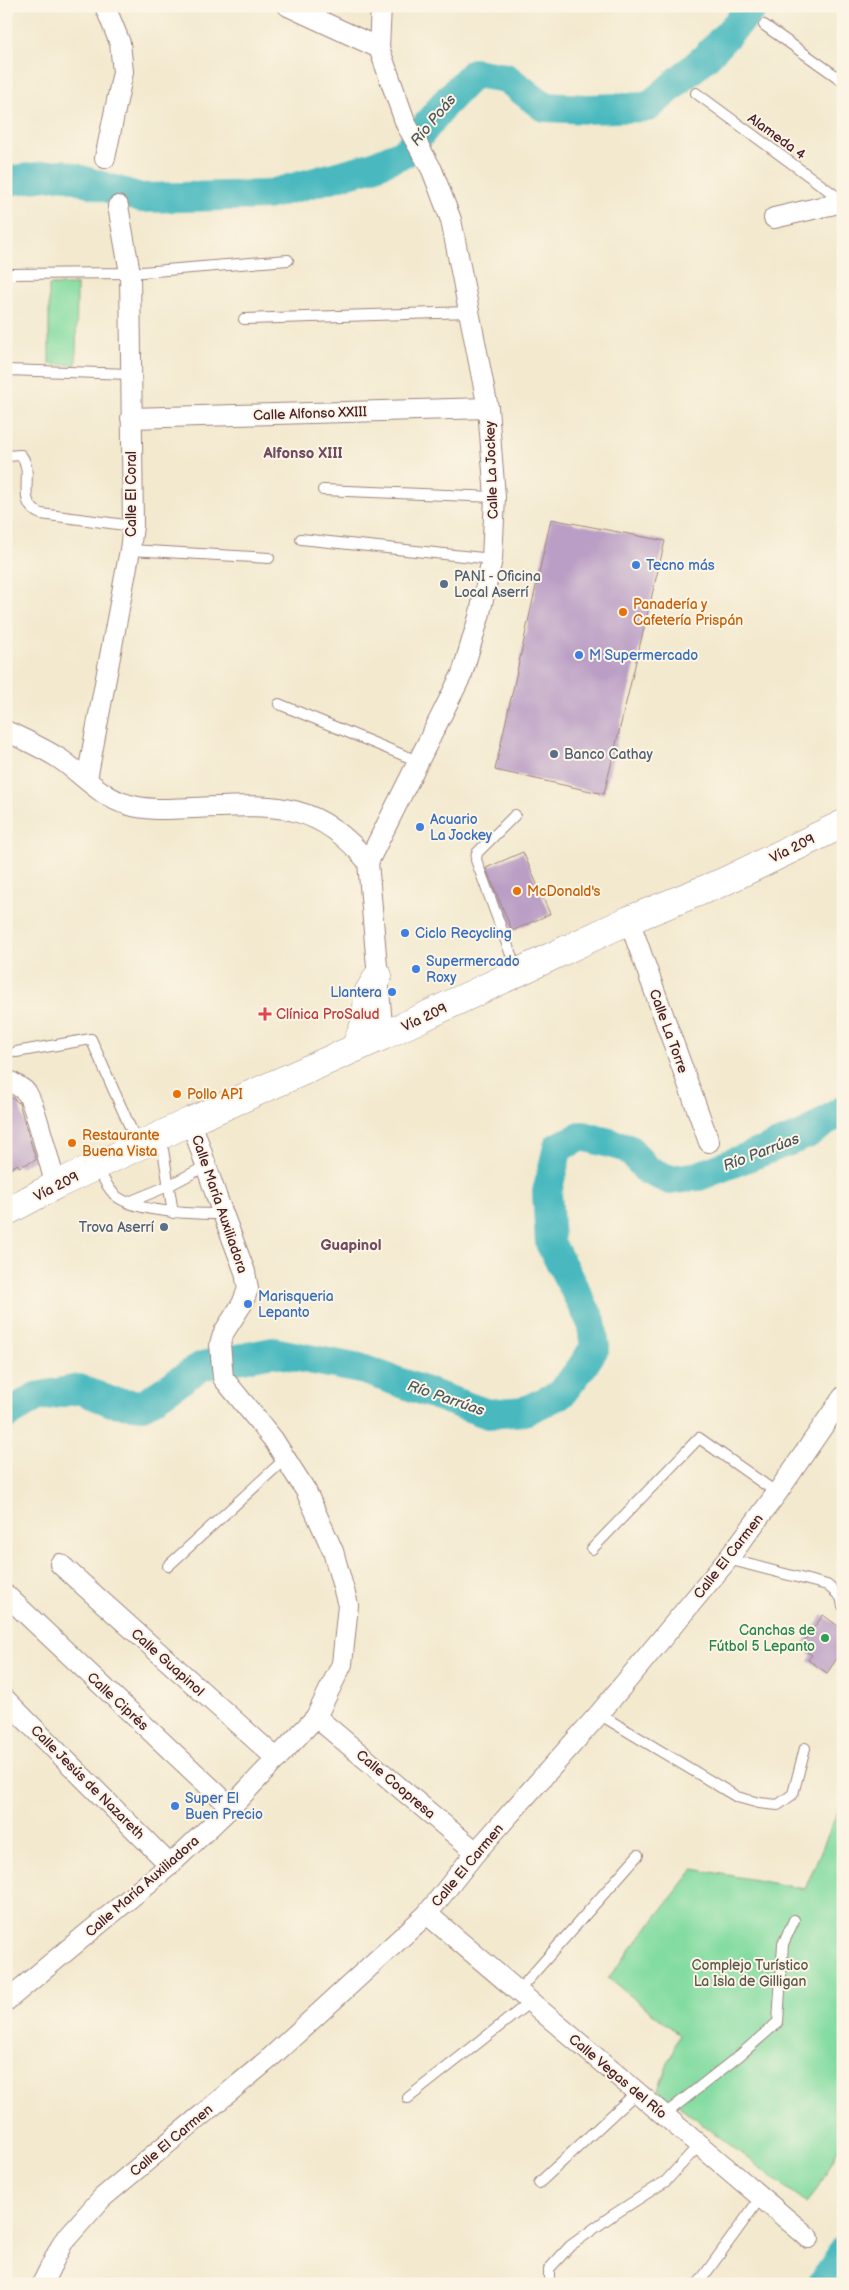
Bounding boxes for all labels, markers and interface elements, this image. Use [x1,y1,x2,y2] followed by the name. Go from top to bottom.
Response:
[406,90,461,150] water label: Río Poás
[744,110,809,163] street label: Alameda 4
[253,403,367,424] street label: Calle Alfonso XXIII
[481,420,502,519] street label: Calle La Jockey
[262,444,343,463] district label: Alfonso XIII
[123,451,140,537] street label: Calle El Coral
[646,557,715,574] place label: Tecno más
[630,559,642,571] marker: Tecno más
[454,568,541,601] place label: PANI - Oficina Local Aserrí
[438,578,450,590] marker: PANI - Oficina Local Aserrí
[633,596,743,629] place label: Panadería y Cafetería Prispán
[617,606,629,618] marker: Panadería y Cafetería Prispán
[589,647,698,664] place label: M Supermercado
[573,649,585,661] marker: M Supermercado
[564,746,653,763] place label: Banco Cathay
[548,748,560,760] marker: Banco Cathay
[430,811,493,844] place label: Acuario La Jockey
[414,821,426,833] marker: Acuario La Jockey
[767,830,818,867] street label: Vía 209
[527,883,601,900] place label: McDonald's
[511,885,523,897] marker: McDonald's
[415,925,512,942] place label: Ciclo Recycling
[399,927,411,939] marker: Ciclo Recycling
[426,953,520,986] place label: Supermercado Roxy
[410,963,422,975] marker: Supermercado Roxy
[330,984,382,1001] place label: Llantera
[386,986,398,998] marker: Llantera
[645,987,692,1075] street label: Calle La Torre
[399,1000,450,1035] street label: Vía 209
[276,1006,380,1023] place label: Clínica ProSalud
[258,1007,272,1021] marker: Clínica ProSalud
[187,1086,243,1103] place label: Pollo API
[171,1088,183,1100] marker: Pollo API
[82,1127,160,1160] place label: Restaurante Buena Vista
[720,1129,802,1176] water label: Río Parrúas
[188,1133,251,1276] street label: Calle María Auxiliadora
[66,1137,78,1149] marker: Restaurante Buena Vista
[31,1168,82,1205] street label: Vía 209
[79,1219,155,1236] place label: Trova Aserrí
[158,1221,170,1233] marker: Trova Aserrí
[320,1236,382,1255] district label: Guapinol
[258,1288,334,1321] place label: Marisqueria Lepanto
[242,1298,254,1310] marker: Marisqueria Lepanto
[405,1376,487,1421] water label: Río Parrúas
[690,1510,767,1602] street label: Calle El Carmen
[709,1622,815,1655] place label: Canchas de Fútbol 5 Lepanto
[128,1625,208,1700] street label: Calle Guapinol
[819,1632,831,1644] marker: Canchas de Fútbol 5 Lepanto
[83,1669,152,1734] street label: Calle Ciprés
[27,1722,148,1843] street label: Calle Jesús de Nazareth
[353,1746,439,1822] street label: Calle Coopresa
[185,1790,263,1823] place label: Super El Buen Precio
[169,1800,181,1812] marker: Super El Buen Precio
[428,1820,507,1910] street label: Calle El Carmen
[82,1832,203,1940] street label: Calle María Auxiliadora
[691,1957,809,1990] park label: Complejo Turístico La Isla de Gilligan
[565,2030,670,2122] street label: Calle Vegas del Río
[126,2101,216,2180] street label: Calle El Carmen

